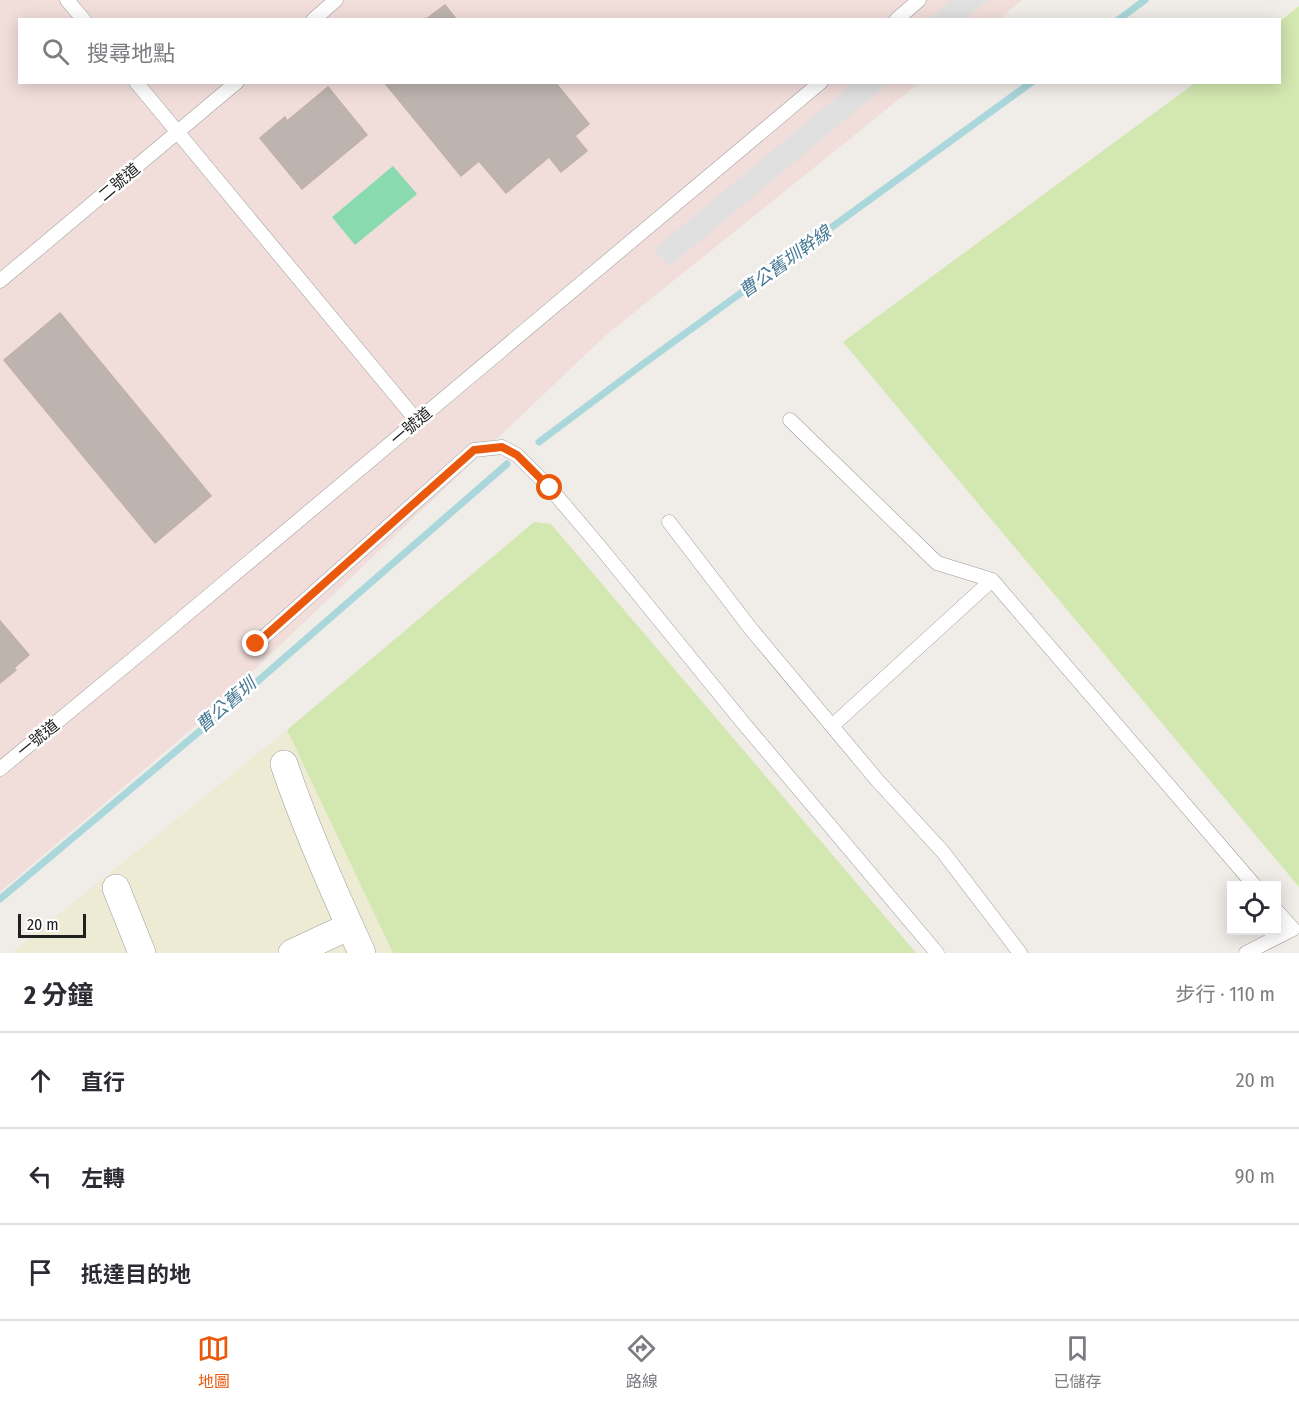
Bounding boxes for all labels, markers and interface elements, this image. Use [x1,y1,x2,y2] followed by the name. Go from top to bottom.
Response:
[18,18,1281,84] search box
[39,35,72,68] icon: search
[87,40,175,67] text: 搜尋地點
[95,159,143,205] street label: 二號道
[735,220,837,303] water label: 曹公舊圳幹線
[387,403,435,449] street label: 一號道
[536,474,562,500] route start
[242,630,268,656] route end
[192,671,263,737] water label: 曹公舊圳
[13,716,63,760] street label: 一號道
[1227,881,1281,935] map controls
[1227,881,1281,935] button: locate
[18,911,86,938] scale bar
[27,915,58,934] text: 20 m
[24,980,93,1011] text: 2 分鐘
[1176,982,1275,1006] text: 步行 · 110 m
[24,1064,57,1097] icon: ahead
[1236,1068,1275,1092] text: 20 m
[81,1069,125,1096] text: 直行
[24,1160,57,1193] icon: left
[1235,1164,1275,1188] text: 90 m
[81,1165,125,1192] text: 左轉
[24,1256,57,1289] icon: arrive
[81,1261,191,1288] text: 抵達目的地
[197,1332,230,1392] tab: 地圖
[625,1332,658,1392] tab: 路線
[1053,1332,1101,1392] tab: 已儲存

